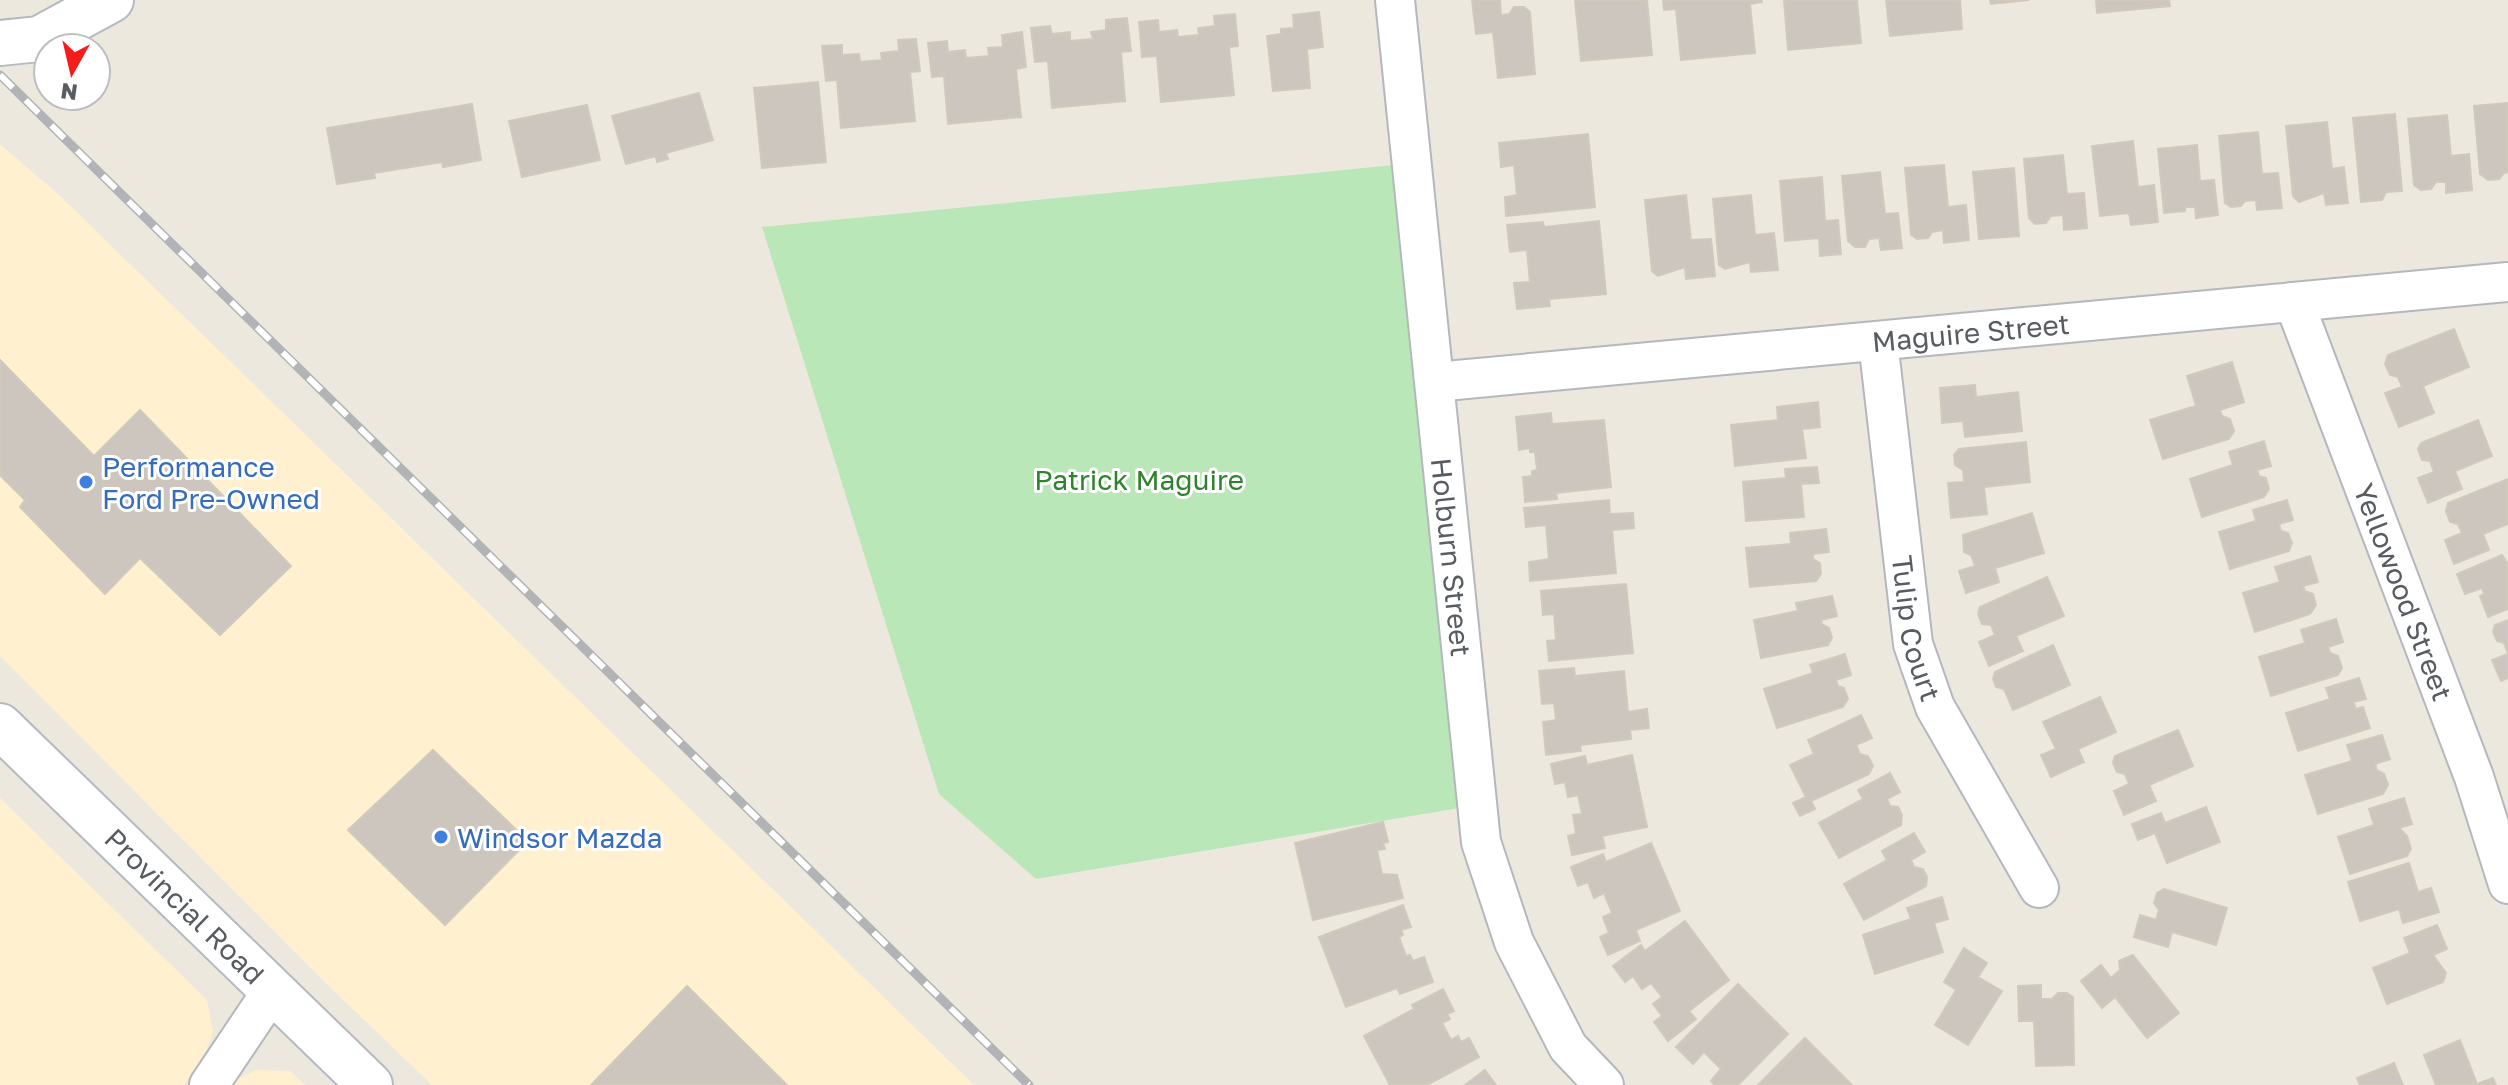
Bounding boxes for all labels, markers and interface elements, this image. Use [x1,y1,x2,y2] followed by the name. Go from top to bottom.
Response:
[32,32,112,112] north arrow
[59,78,79,107] text: N
[1870,306,2071,358] street label: Maguire Street
[102,450,320,515] place label: Performance Ford Pre-Owned
[1425,456,1478,658] street label: Holburn Street
[1034,463,1244,496] park label: Patrick Maguire
[77,473,95,491] marker: Performance Ford Pre-Owned
[2348,479,2460,705] street label: Yellowood Street
[1886,554,1948,705] street label: Tulip Court
[99,821,272,990] street label: Provincial Road
[457,821,663,854] place label: Windsor Mazda
[432,828,450,846] marker: Windsor Mazda

